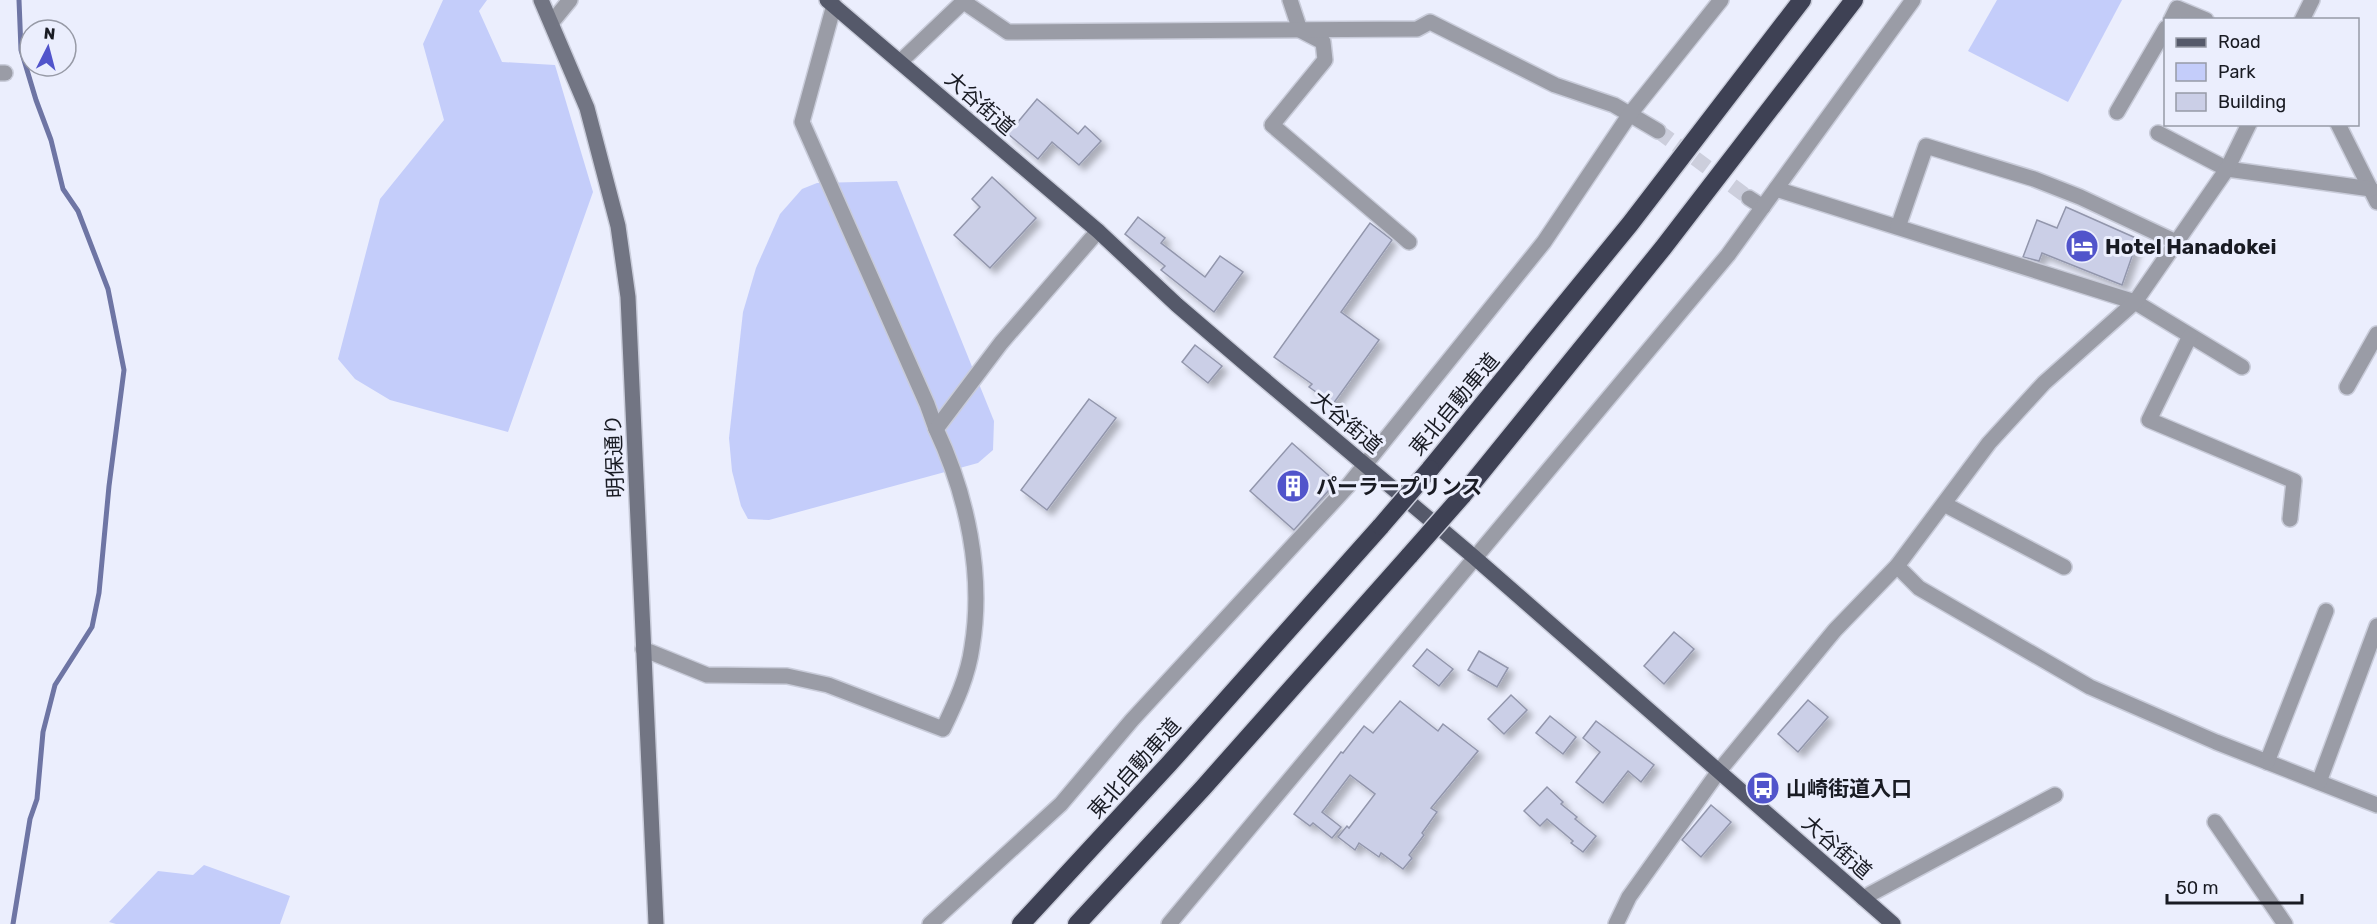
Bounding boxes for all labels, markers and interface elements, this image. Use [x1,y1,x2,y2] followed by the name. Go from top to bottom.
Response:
[18,18,78,78] north arrow
[2164,18,2359,126] legend
[43,24,56,44] text: N
[2218,31,2261,53] text: Road
[2218,61,2256,83] text: Park
[940,66,1020,140] street label: 大谷街道
[2218,91,2286,113] text: Building
[2064,228,2100,264] hotel icon: Hotel Hanadokei
[2105,234,2276,259] place label: Hotel Hanadokei
[1404,348,1504,460] street label: 東北自動車道
[1307,385,1387,459] street label: 大谷街道
[600,414,628,498] street label: 明保通り
[1275,468,1311,504] building icon: パーラープリンス
[1316,474,1482,499] place label: パーラープリンス
[1083,713,1185,823] street label: 東北自動車道
[1745,770,1781,806] bus stop icon: 山崎街道入口
[1786,776,1912,801] place label: 山崎街道入口
[1797,810,1877,884] street label: 大谷街道
[2167,867,2302,905] scale bar
[2176,877,2219,899] text: 50 m

